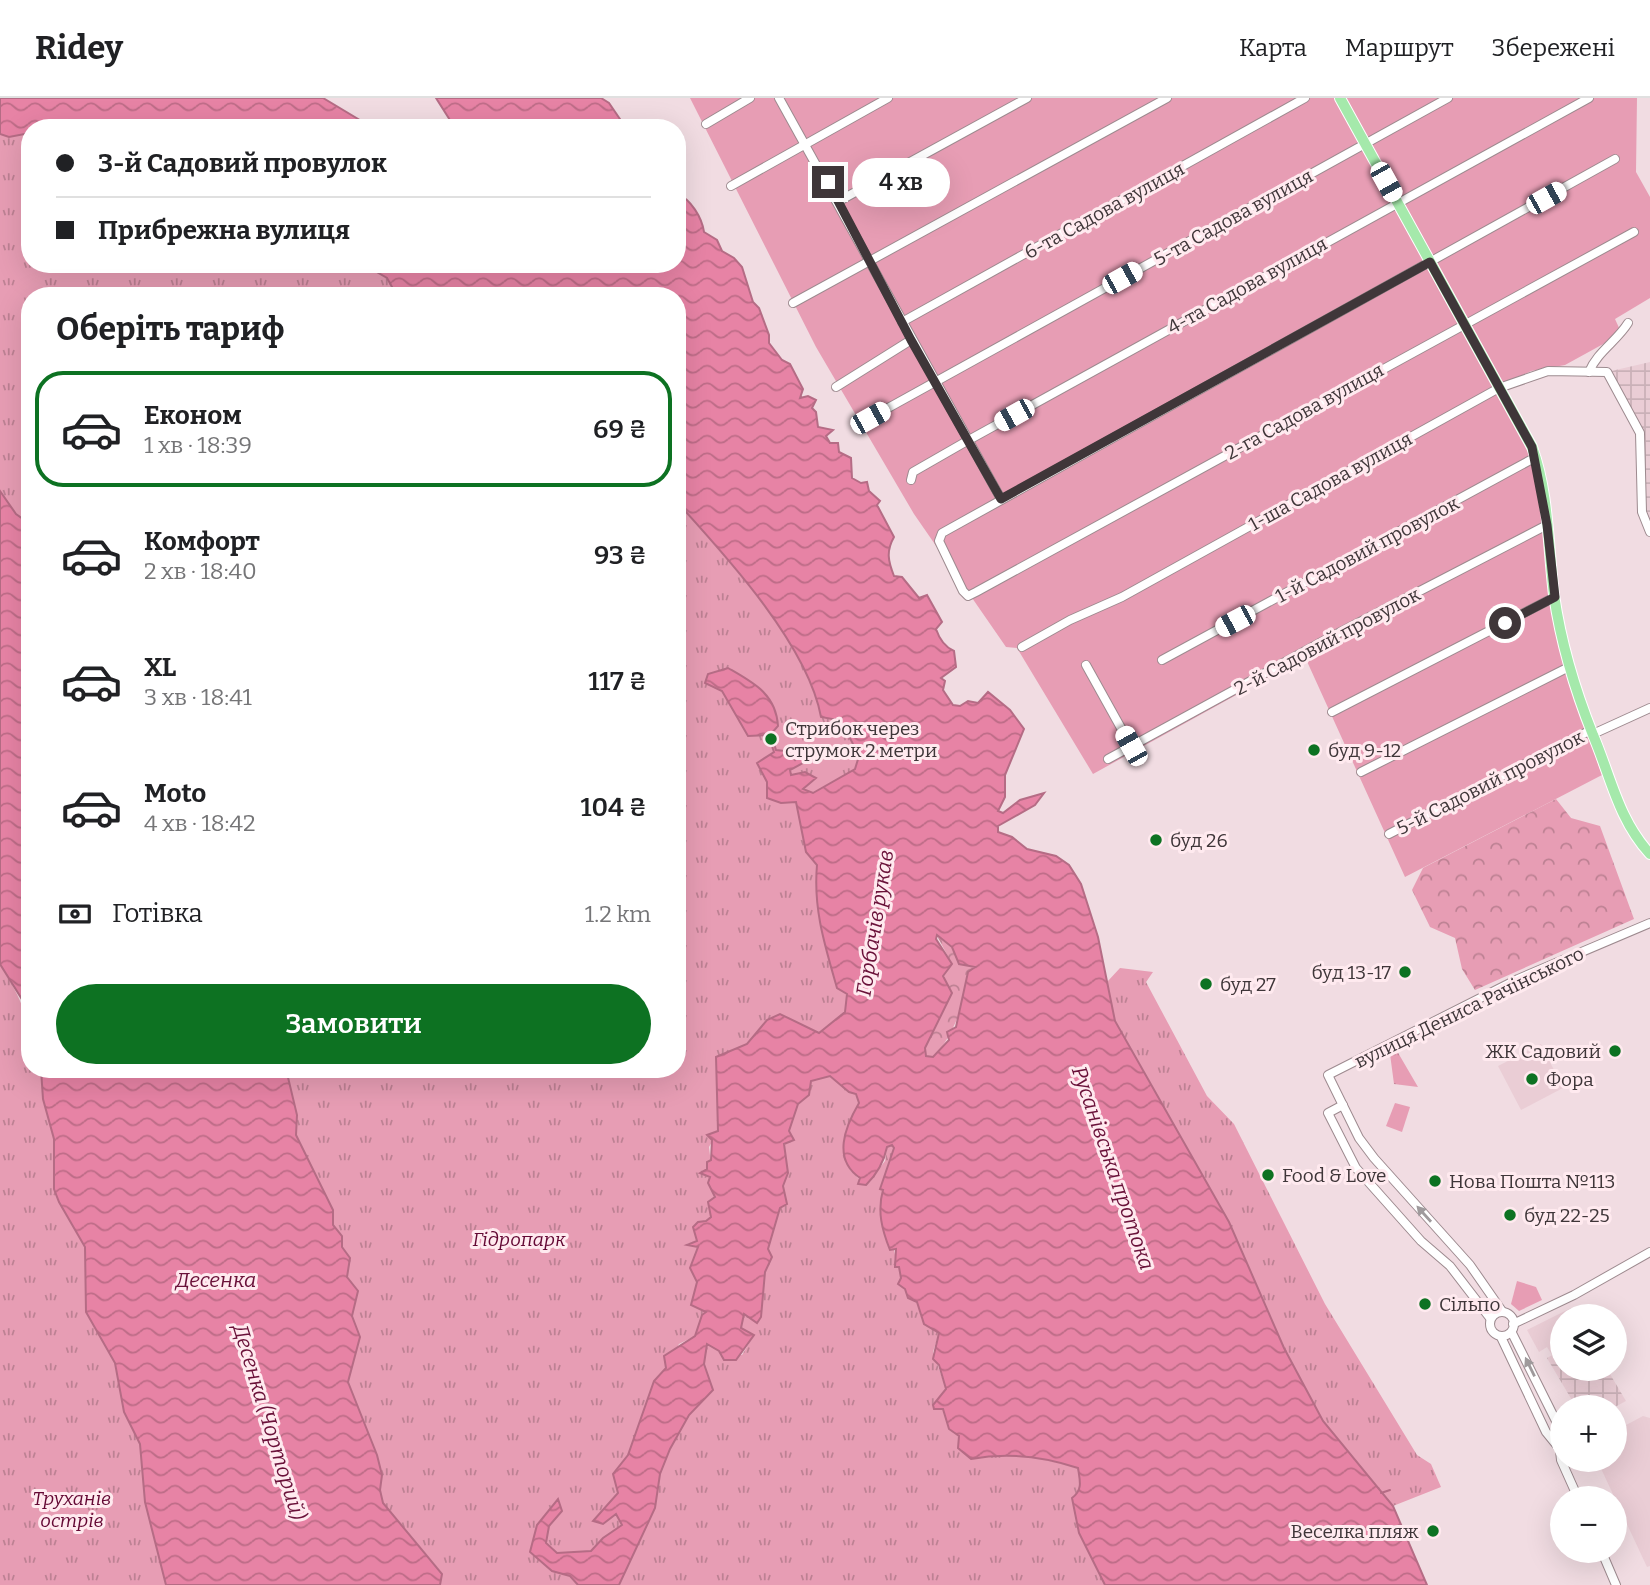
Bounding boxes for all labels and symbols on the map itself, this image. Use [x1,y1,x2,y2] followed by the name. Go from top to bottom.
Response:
[1020,157,1188,264] street label: 6-та Садова вулиця
[852,158,950,206] callout: 4 хв
[1367,159,1406,205] car
[1150,164,1317,271] street label: 5-та Садова вулиця
[812,166,844,198] route end
[1523,179,1570,217] car
[1163,232,1331,339] street label: 4-та Садова вулиця
[1099,259,1146,297] car
[1221,358,1388,465] street label: 2-га Садова вулиця
[991,396,1038,434] car
[847,399,894,437] car
[1244,427,1416,536] street label: 1-ша Садова вулиця
[1272,491,1464,608] street label: 1-й Садовий провулок
[1230,582,1425,700] street label: 2-й Садовий провулок
[1212,602,1259,640] car
[1489,607,1521,639] route start
[785,717,937,762] place label: Стрибок через струмок 2 метри
[1112,723,1151,769] car
[1393,725,1588,840] street label: 5-й Садовий провулок
[763,731,779,747] marker: Стрибок через струмок 2 метри
[1328,739,1401,762] place label: буд 9-12
[1306,742,1322,758] marker: буд 9-12
[1170,829,1228,852] place label: буд 26
[1148,832,1164,848] marker: буд 26
[851,848,899,998] water label: Горбачів рукав
[1351,942,1588,1073] street label: вулиця Дениса Рачінського
[1311,961,1391,984] place label: буд 13-17
[1397,964,1413,980] marker: буд 13-17
[1220,973,1276,996] place label: буд 27
[1198,976,1214,992] marker: буд 27
[1485,1040,1601,1063] place label: ЖК Садовий
[1607,1043,1623,1059] marker: ЖК Садовий
[1066,1063,1160,1273] water label: Русанівська протока
[1546,1068,1594,1091] place label: Фора
[1524,1071,1540,1087] marker: Фора
[1282,1164,1387,1187] place label: Food & Love
[1260,1167,1276,1183] marker: Food & Love
[1449,1170,1615,1193] place label: Нова Пошта №113
[1427,1173,1443,1189] marker: Нова Пошта №113
[1524,1204,1610,1227] place label: буд 22-25
[1417,1206,1432,1223] one-way arrow
[1502,1207,1518,1223] marker: буд 22-25
[472,1228,566,1251] park label: Гідропарк
[174,1267,256,1293] water label: Десенка
[1439,1293,1501,1316] place label: Сільпо
[1417,1296,1433,1312] marker: Сільпо
[226,1319,311,1524] water label: Десенка (Чорторий)
[1524,1357,1535,1377] one-way arrow
[33,1487,111,1532] park label: Труханів острів
[1291,1520,1419,1543] place label: Веселка пляж
[1425,1523,1441,1539] marker: Веселка пляж

